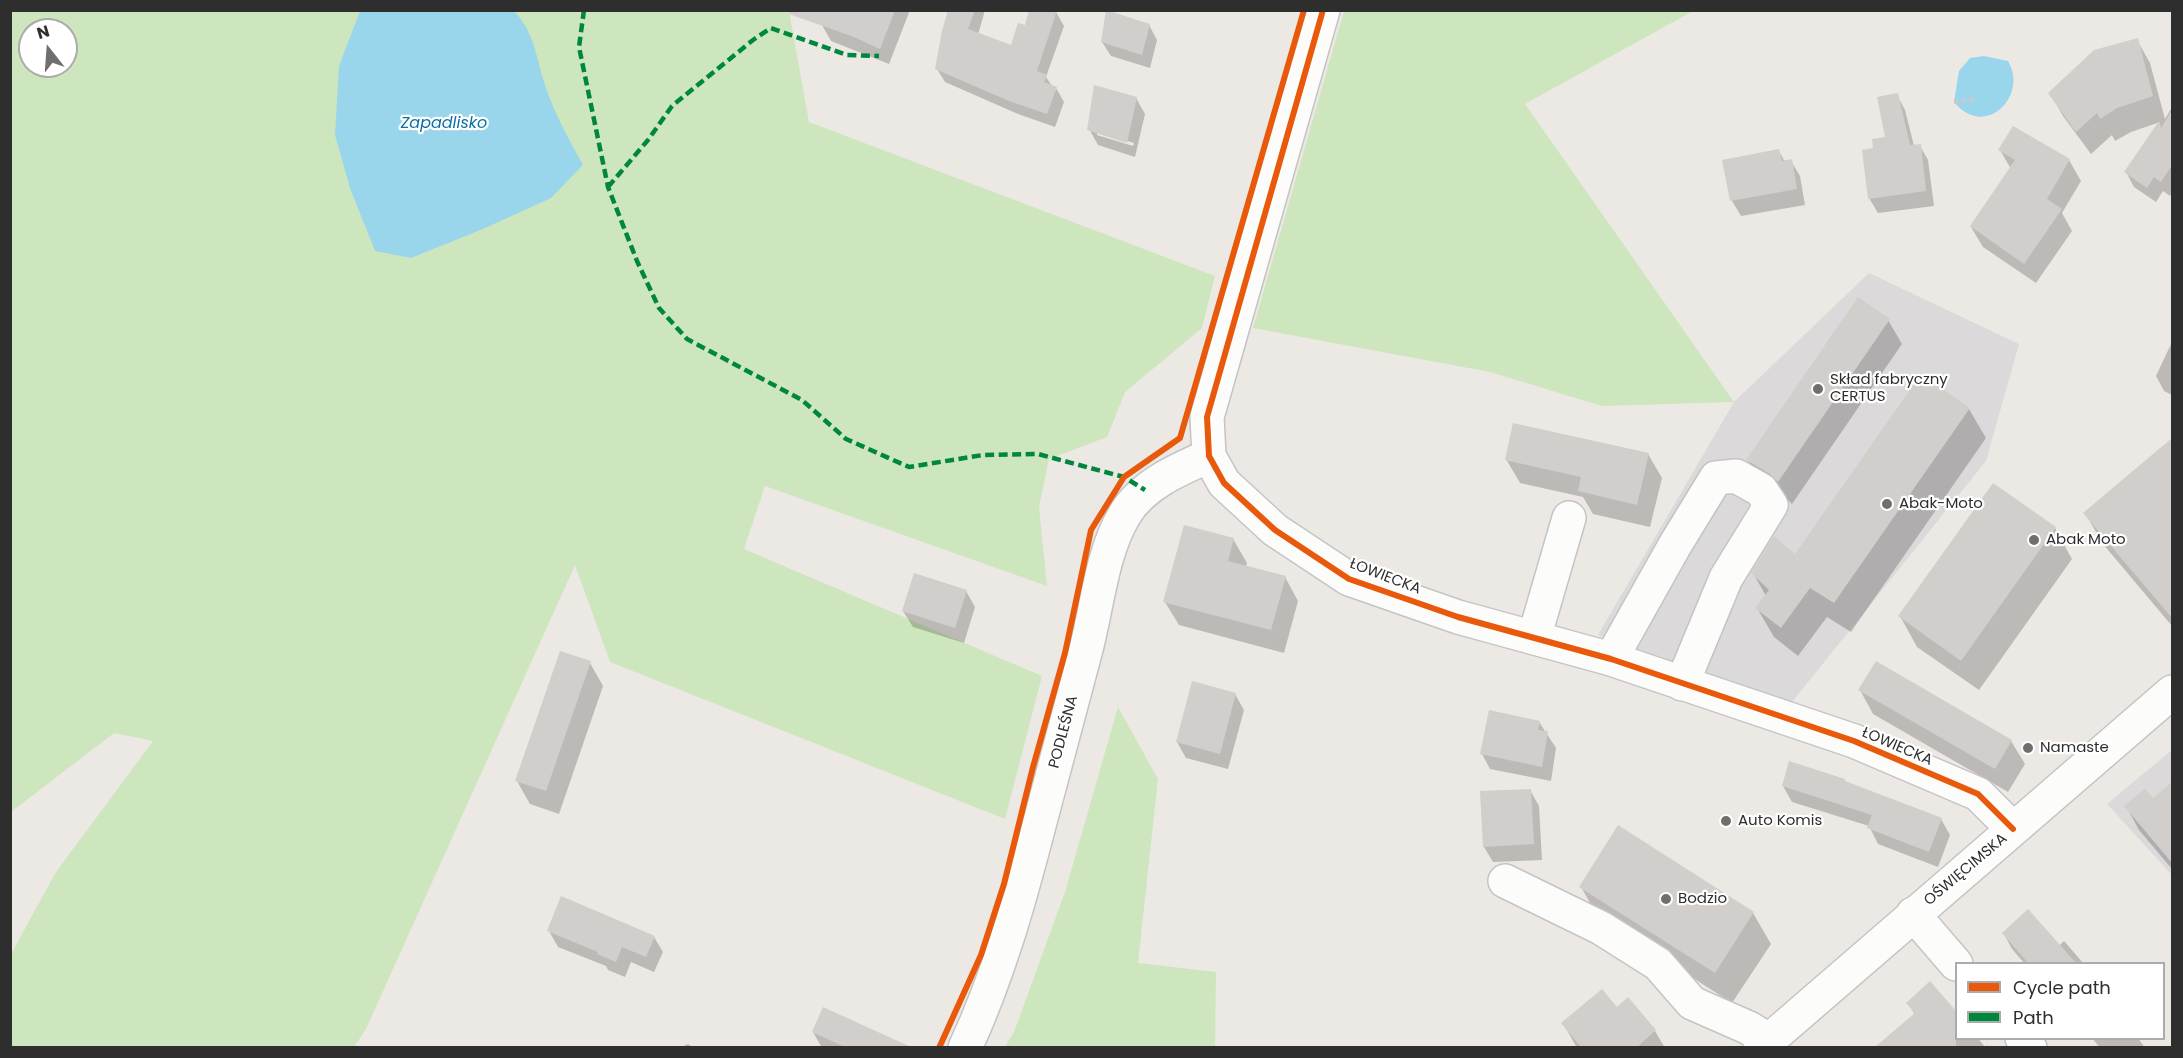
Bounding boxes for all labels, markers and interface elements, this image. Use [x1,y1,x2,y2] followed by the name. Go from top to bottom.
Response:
[18,18,78,78] north arrow
[34,19,52,45] text: N
[401,114,487,134] water label: Zapadlisko
[1830,371,1948,406] place label: Skład fabryczny CERTUS
[1811,382,1825,396] marker: Skład fabryczny CERTUS
[1899,495,1983,513] place label: Abak-Moto
[1880,497,1894,511] marker: Abak-Moto
[2046,531,2126,549] place label: Abak Moto
[2027,533,2041,547] marker: Abak Moto
[1347,555,1423,599] street label: ŁOWIECKA
[1046,694,1082,770] street label: PODLEŚNA
[1859,724,1935,770] street label: ŁOWIECKA
[2040,739,2109,757] place label: Namaste
[2021,741,2035,755] marker: Namaste
[1738,812,1822,830] place label: Auto Komis
[1719,814,1733,828] marker: Auto Komis
[1921,830,2011,910] street label: OŚWIĘCIMSKA
[1678,890,1727,908] place label: Bodzio
[1659,892,1673,906] marker: Bodzio
[1955,962,2165,1040] legend
[2013,975,2111,1000] text: Cycle path
[2013,1005,2054,1030] text: Path

